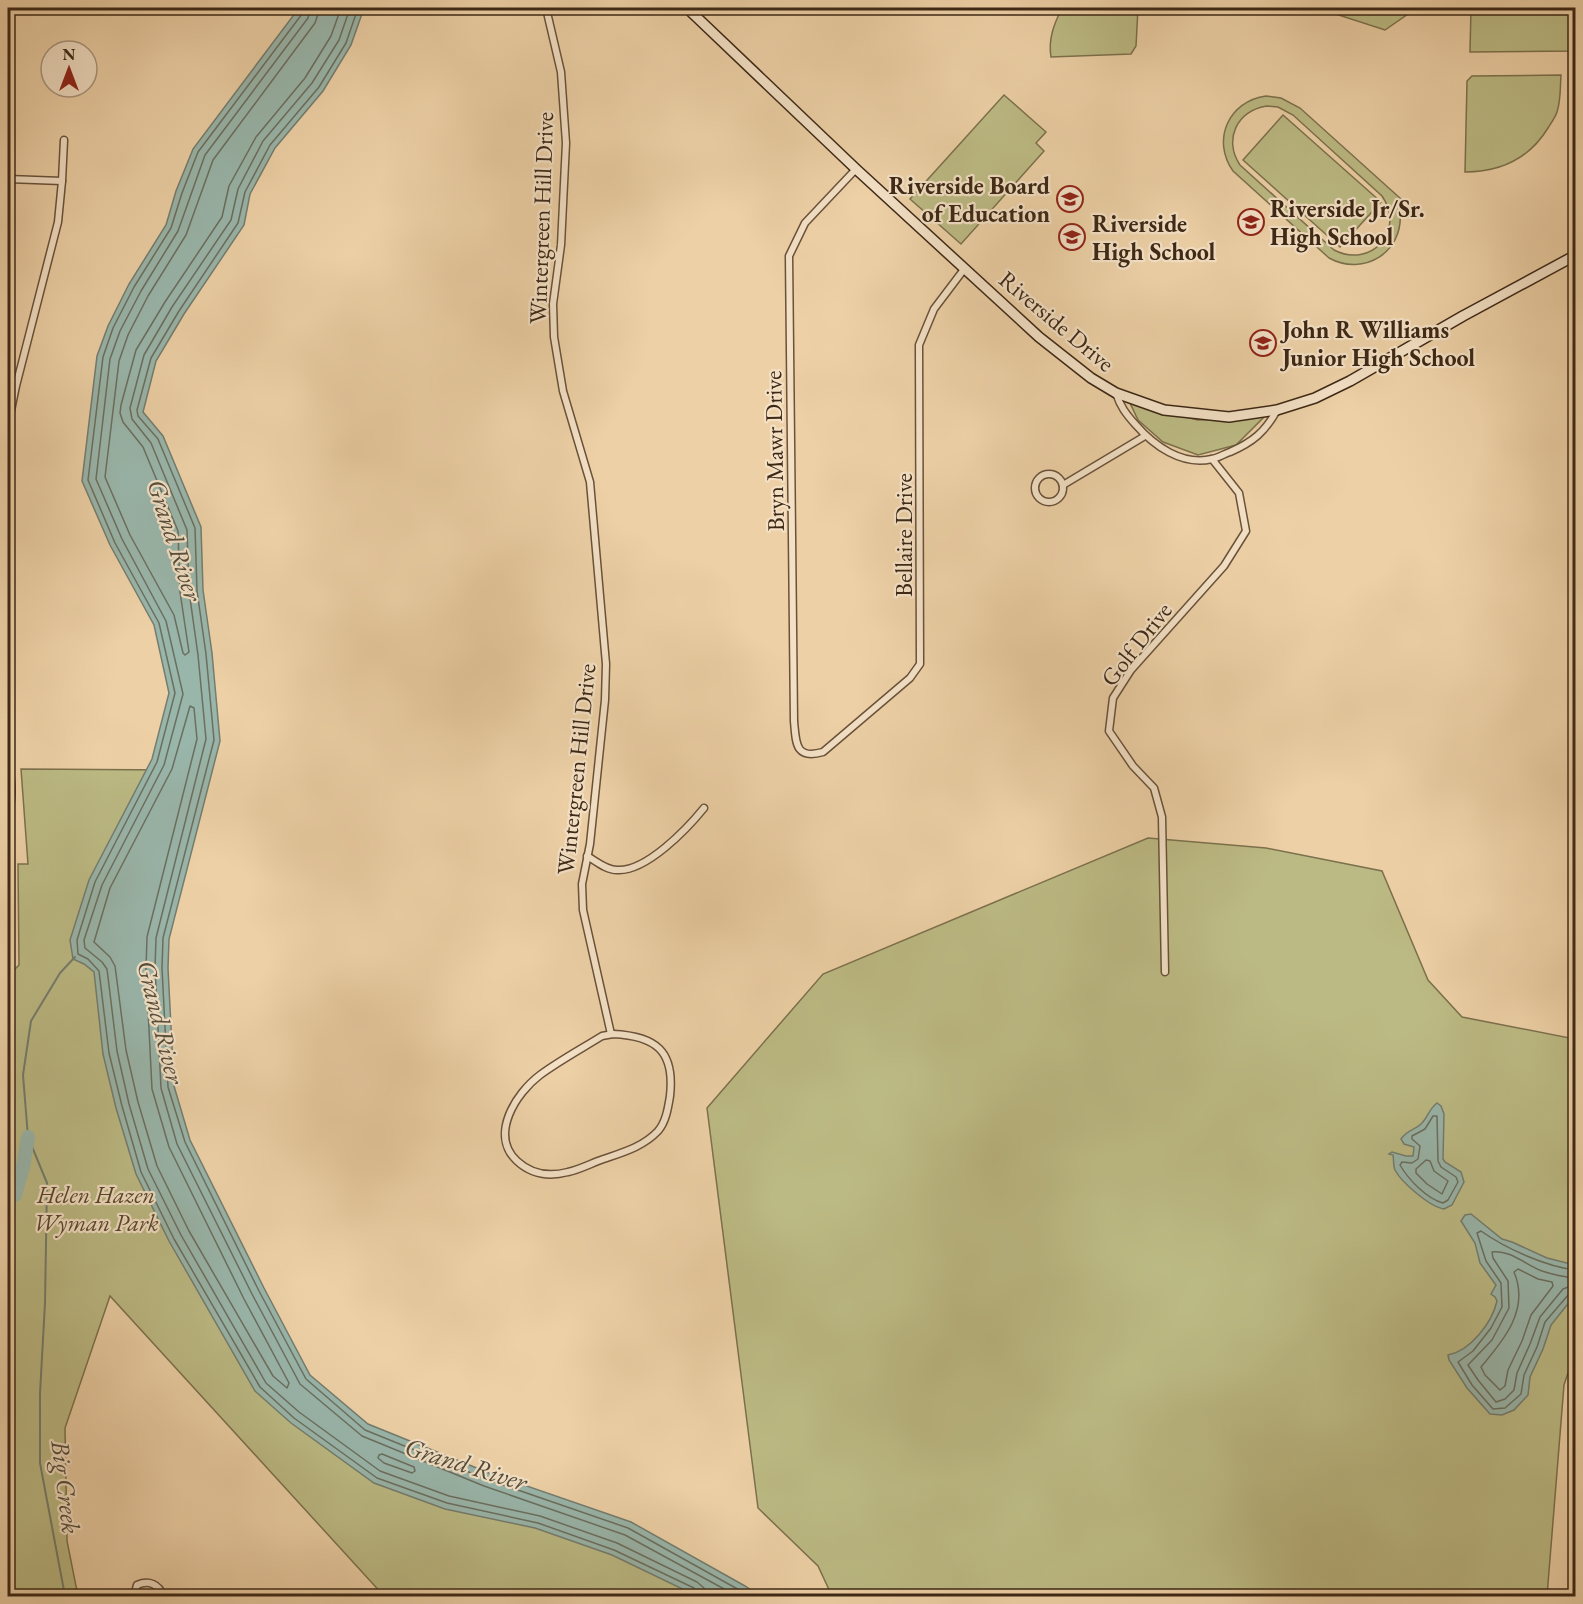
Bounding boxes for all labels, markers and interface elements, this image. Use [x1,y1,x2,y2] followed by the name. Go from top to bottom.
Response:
[39,39,99,99] north arrow
[63,44,76,65] text: N
[522,111,560,325] street label: Wintergreen Hill Drive
[889,170,1051,229] place label: Riverside Board of Education
[1055,184,1085,214] school or university icon: Riverside Board of Education
[1270,193,1425,253] place label: Riverside Jr/Sr. High School
[1236,207,1266,237] school or university icon: Riverside Jr/Sr. High School
[1092,208,1215,268] place label: Riverside High School
[1057,222,1087,252] school or university icon: Riverside High School
[993,264,1121,378] street label: Riverside Drive
[1280,314,1475,374] place label: John R Williams Junior High School
[1248,328,1278,358] school or university icon: John R Williams Junior High School
[757,370,791,532] street label: Bryn Mawr Drive
[888,473,919,597] street label: Bellaire Drive
[139,475,211,606] water label: Grand River
[1093,596,1179,692] street label: Golf Drive
[549,662,603,876] street label: Wintergreen Hill Drive
[129,957,193,1088] water label: Grand River
[33,1179,159,1238] park label: Helen Hazen Wyman Park
[401,1429,532,1499] water label: Grand River
[43,1437,89,1536] water label: Big Creek

